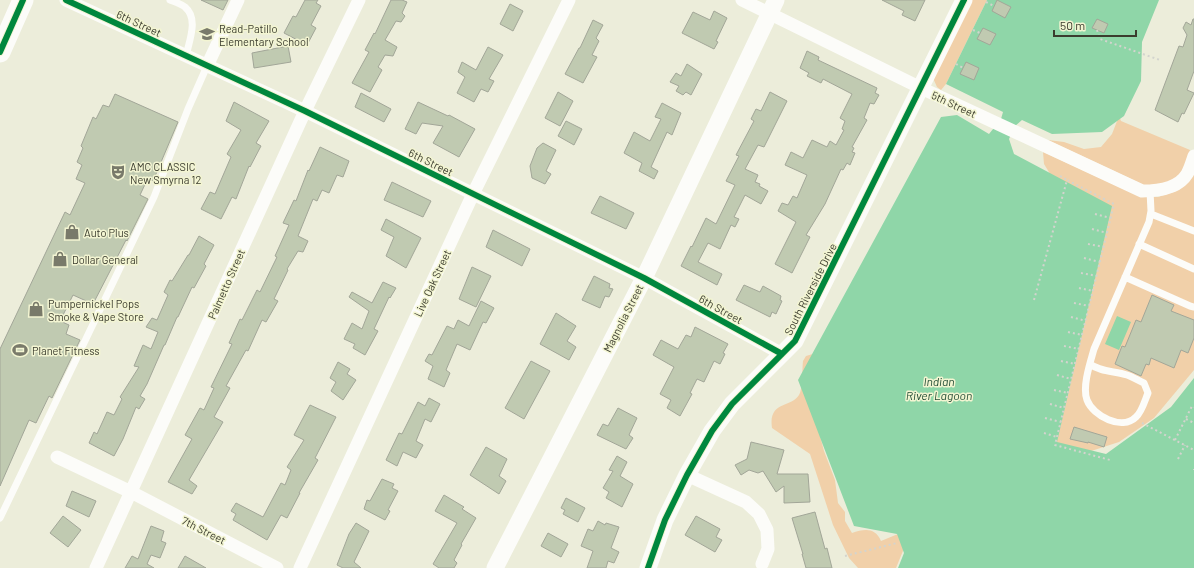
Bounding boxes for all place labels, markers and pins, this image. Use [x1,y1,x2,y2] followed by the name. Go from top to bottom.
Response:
[219,22,309,48] place label: Read-Patillo Elementary School
[198,25,216,43] school or university icon: Read-Patillo Elementary School
[130,160,201,186] place label: AMC CLASSIC New Smyrna 12
[109,163,127,181] theatre icon: AMC CLASSIC New Smyrna 12
[63,223,81,241] shop icon: Auto Plus
[84,226,129,239] place label: Auto Plus
[51,250,69,268] shop icon: Dollar General
[72,253,138,266] place label: Dollar General
[48,297,144,323] place label: Pumpernickel Pops Smoke & Vape Store
[27,300,45,318] shop icon: Pumpernickel Pops Smoke & Vape Store
[11,341,29,359] sports icon: Planet Fitness
[32,344,100,357] place label: Planet Fitness

